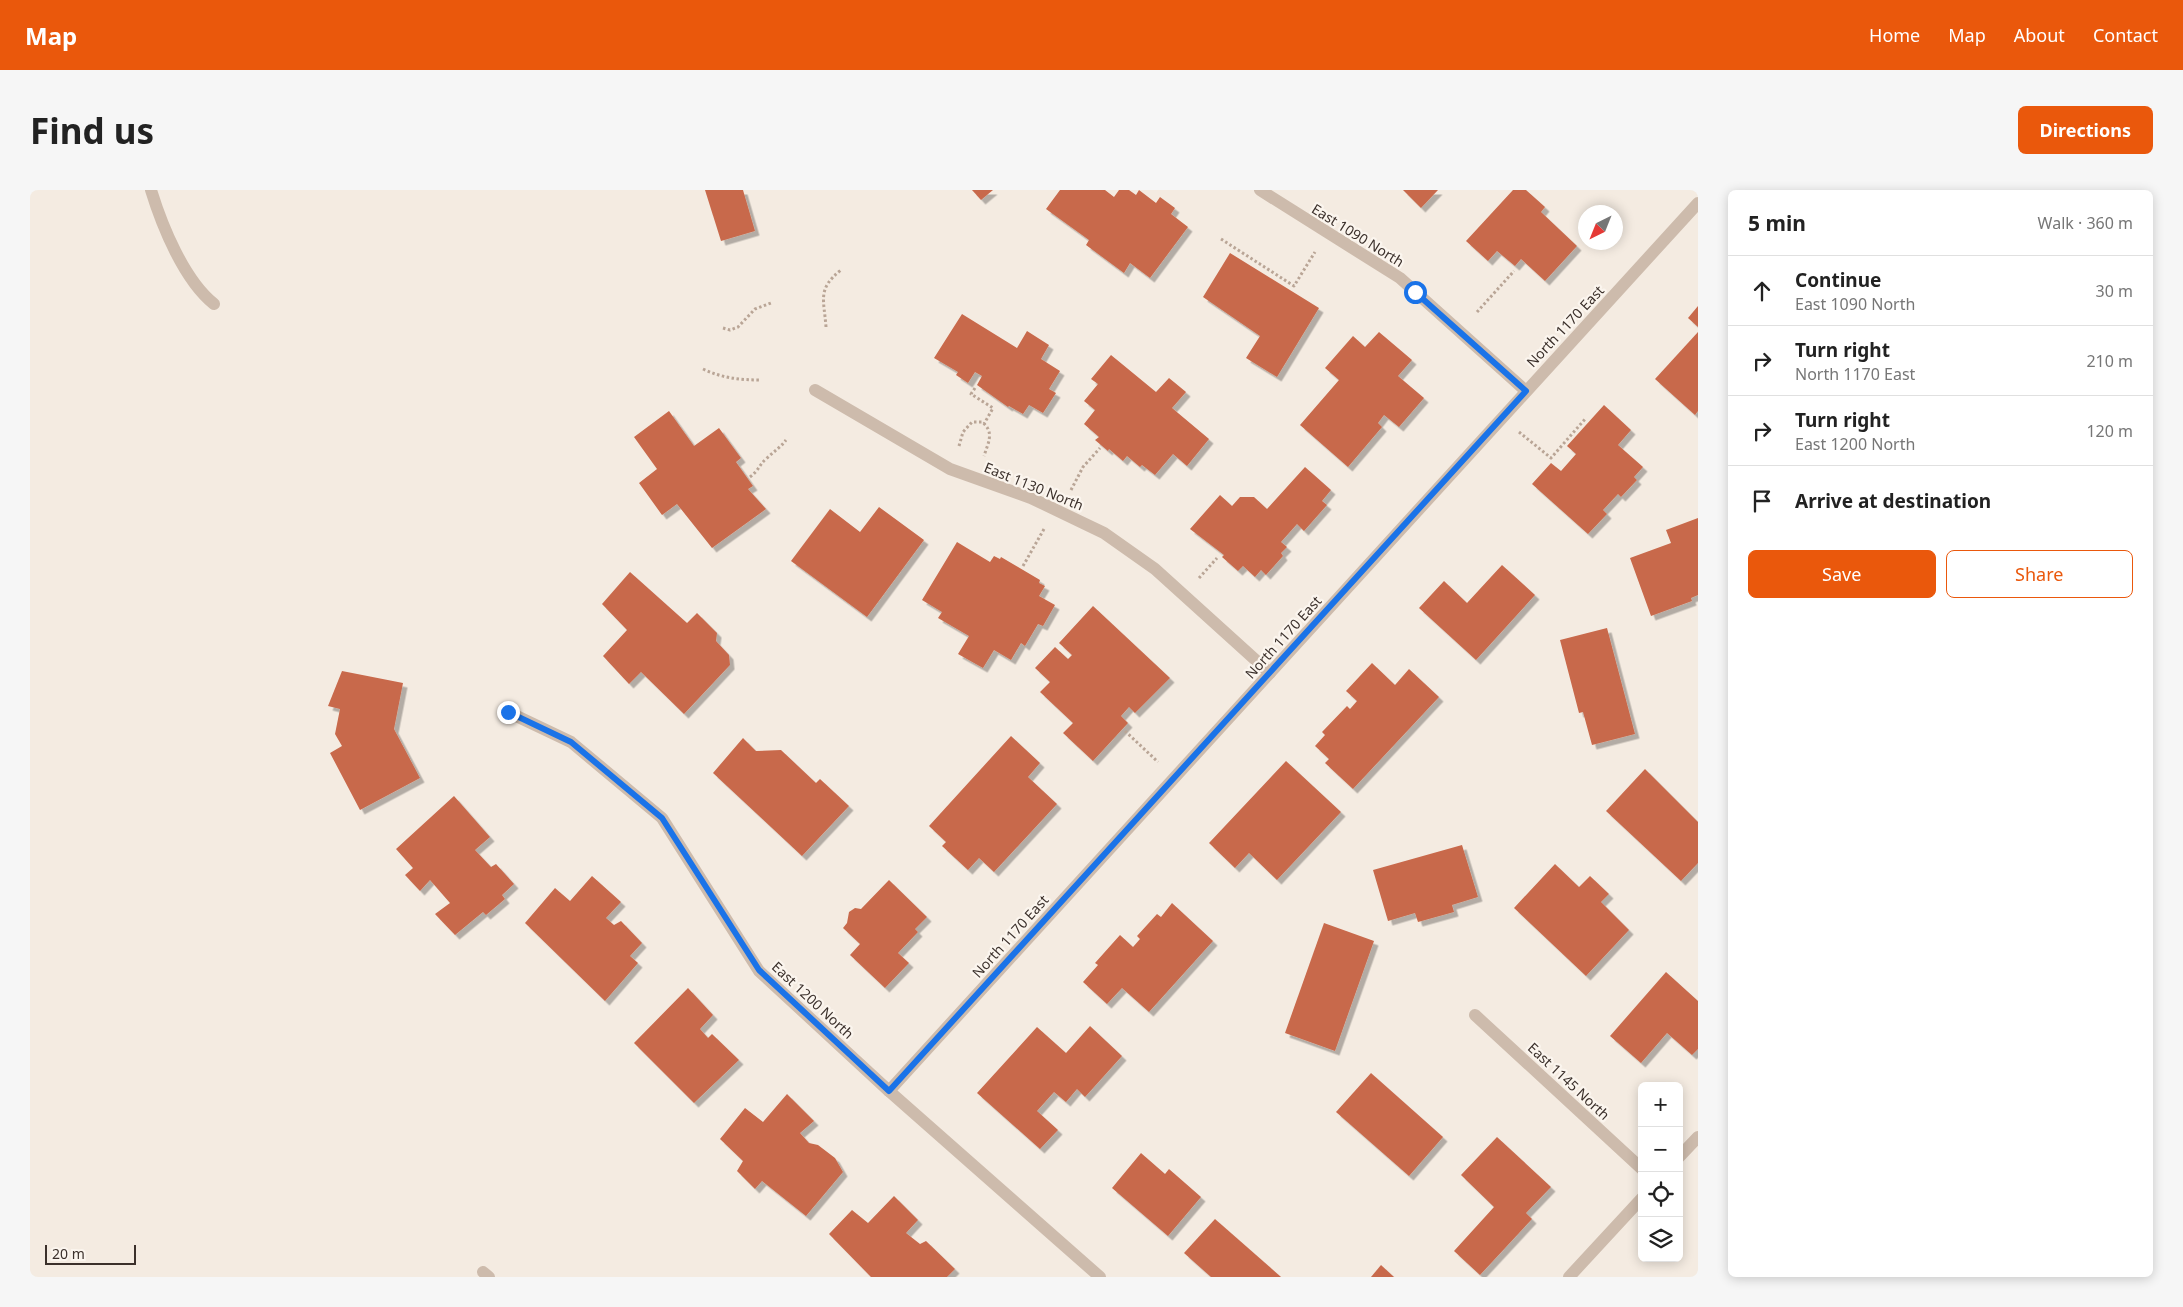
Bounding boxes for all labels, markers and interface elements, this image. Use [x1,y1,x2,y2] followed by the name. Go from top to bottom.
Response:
[25,19,77,52] text: Map
[1869,23,1920,47] text: Home
[1948,23,1986,47] text: Map
[2014,23,2065,47] text: About
[2093,23,2158,47] text: Contact
[2018,106,2153,154] button: Directions
[30,107,154,154] text: Find us
[1308,199,1408,271] street label: East 1090 North
[1578,205,1623,250] north arrow
[1748,209,1806,237] text: 5 min
[2038,212,2133,234] text: Walk · 360 m
[1795,267,1881,293] text: Continue
[1748,277,1776,305] icon: ahead
[2096,280,2133,302] text: 30 m
[1404,281,1427,304] route start
[1522,281,1608,371] street label: North 1170 East
[1795,293,1915,315] text: East 1090 North
[1795,337,1890,363] text: Turn right
[1748,347,1776,375] icon: right
[2086,350,2133,372] text: 210 m
[1795,363,1915,385] text: North 1170 East
[1795,407,1890,433] text: Turn right
[1748,417,1776,445] icon: right
[2086,420,2133,442] text: 120 m
[1795,433,1915,455] text: East 1200 North
[982,457,1086,515] street label: East 1130 North
[1748,487,1776,515] icon: arrive
[1795,488,1991,514] text: Arrive at destination
[1748,550,1936,598] button: Save
[1946,550,2133,598] button: Share
[1241,592,1325,682] street label: North 1170 East
[497,701,520,724] route end
[968,891,1052,981] street label: North 1170 East
[768,957,858,1043] street label: East 1200 North
[1524,1038,1614,1124] street label: East 1145 North
[1638,1082,1683,1262] map controls
[1638,1082,1683,1127] button: +
[1638,1127,1683,1172] button: −
[1638,1172,1683,1217] button: locate
[1638,1217,1683,1262] button: layers
[45,1242,136,1265] scale bar
[52,1244,85,1263] text: 20 m

